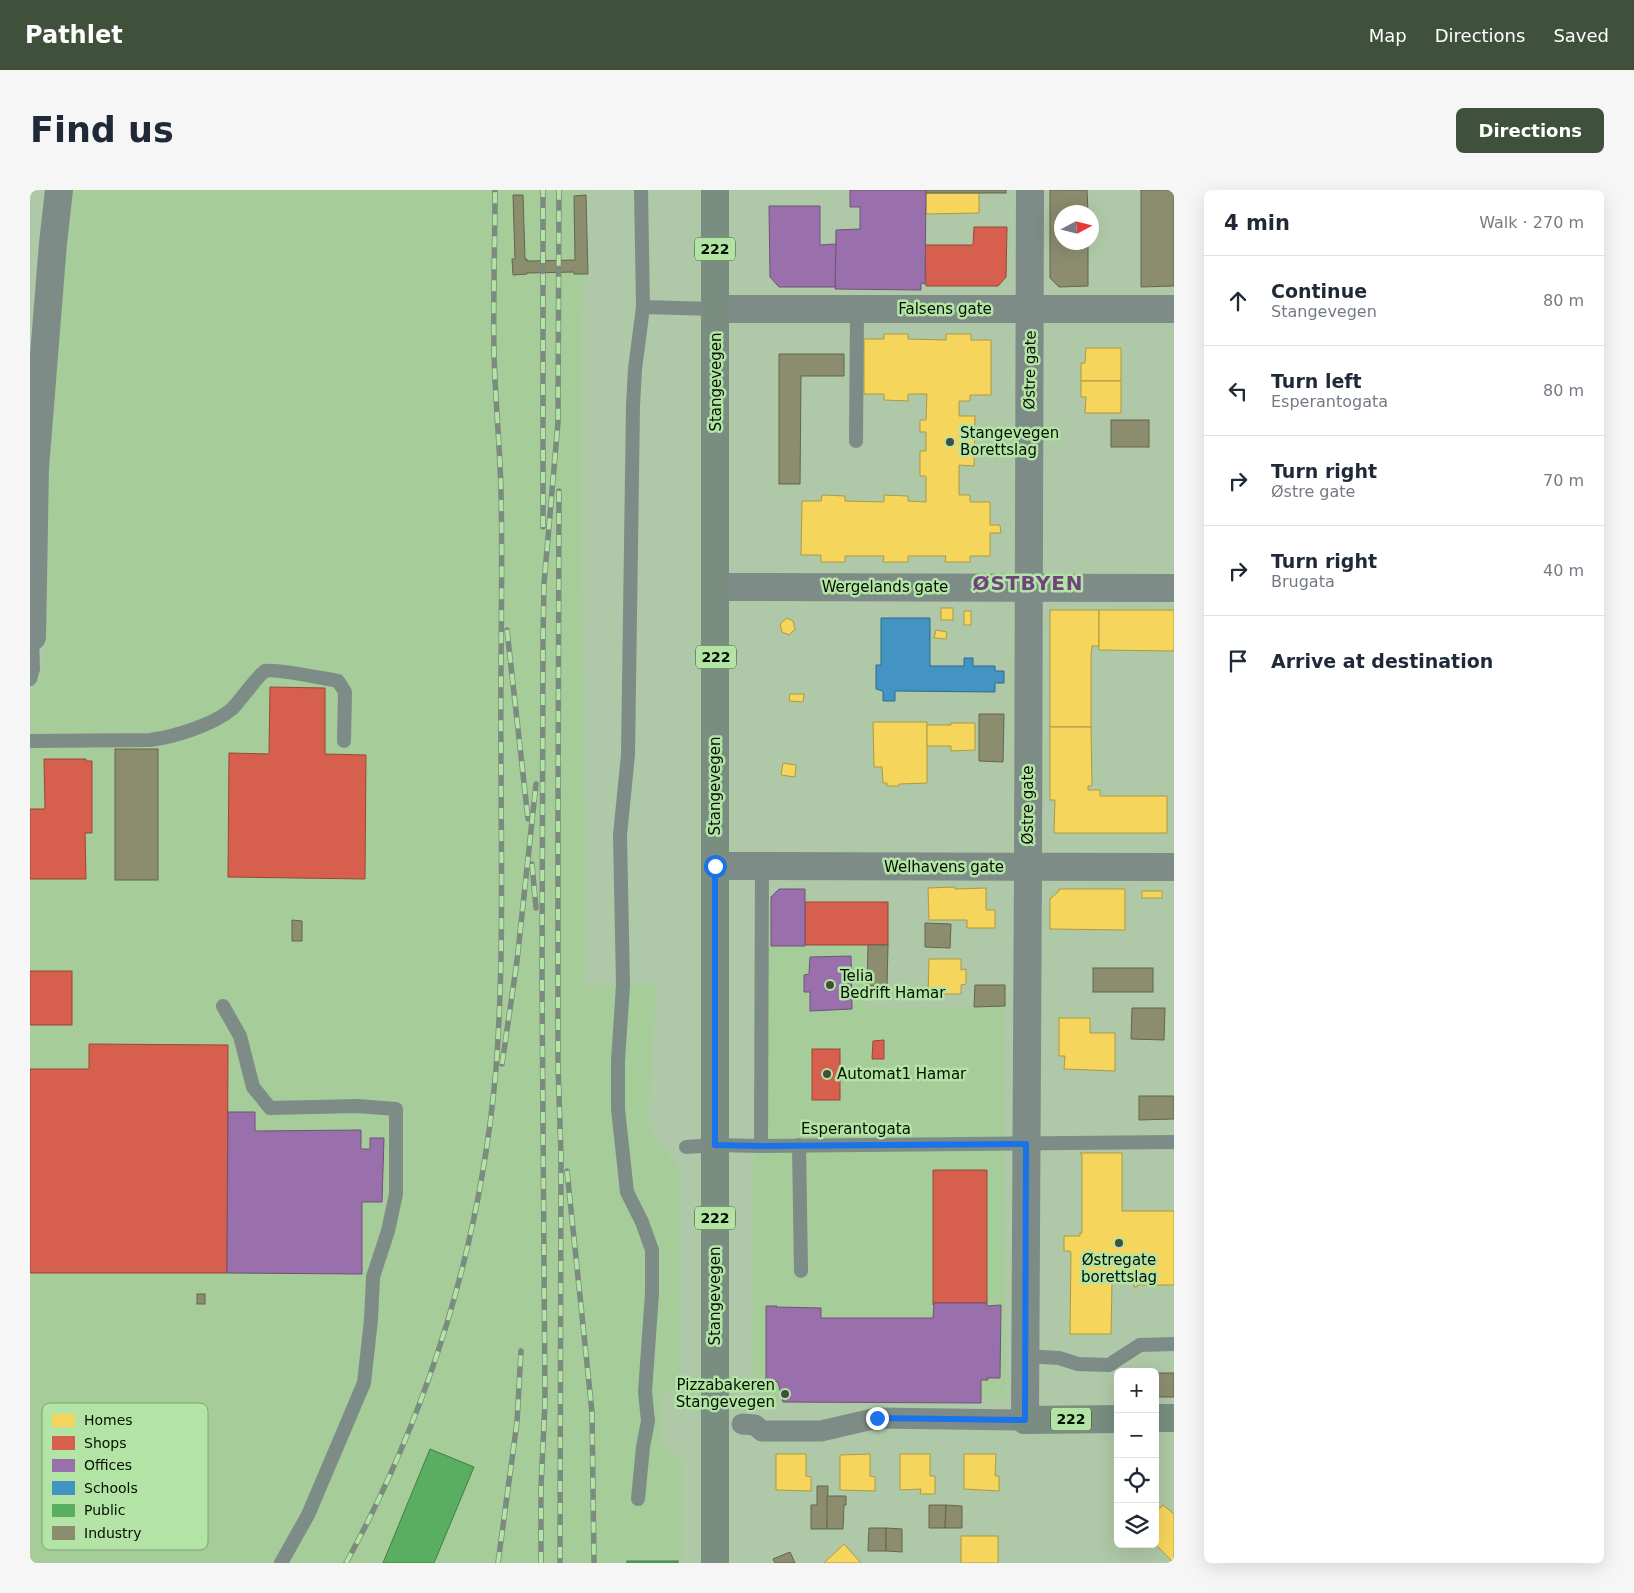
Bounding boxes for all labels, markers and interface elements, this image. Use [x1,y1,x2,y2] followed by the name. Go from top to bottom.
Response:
[25,21,123,49] text: Pathlet
[1369,25,1407,46] text: Map
[1435,25,1525,46] text: Directions
[1553,25,1609,46] text: Saved
[1456,108,1604,153] button: Directions
[30,110,174,150] text: Find us
[1054,205,1099,250] north arrow
[1224,211,1290,235] text: 4 min
[1479,213,1584,232] text: Walk · 270 m
[695,238,735,260] road number: 222
[1271,280,1367,302] text: Continue
[1224,287,1252,315] icon: ahead
[1543,291,1584,310] text: 80 m
[898,300,992,318] street label: Falsens gate
[1271,302,1377,321] text: Stangevegen
[1020,330,1040,410] street label: Østre gate
[707,332,725,432] street label: Stangevegen
[1271,370,1362,392] text: Turn left
[1224,377,1252,405] icon: left
[1543,381,1584,400] text: 80 m
[1271,392,1388,411] text: Esperantogata
[960,424,1059,459] place label: Stangevegen Borettslag
[944,436,956,448] marker: Stangevegen Borettslag
[1271,460,1377,482] text: Turn right
[1224,467,1252,495] icon: right
[1543,471,1584,490] text: 70 m
[1271,482,1355,501] text: Østre gate
[1271,550,1377,572] text: Turn right
[1224,557,1252,585] icon: right
[1543,561,1584,580] text: 40 m
[972,571,1084,595] district label: ØSTBYEN
[1271,572,1335,591] text: Brugata
[822,578,948,596] street label: Wergelands gate
[696,646,736,668] road number: 222
[1224,647,1252,675] icon: arrive
[1271,650,1493,672] text: Arrive at destination
[706,736,724,836] street label: Stangevegen
[1019,765,1037,845] street label: Østre gate
[704,855,727,878] route start
[884,858,1004,876] street label: Welhavens gate
[839,967,946,1002] place label: Telia Bedrift Hamar
[824,979,836,991] marker: Telia Bedrift Hamar
[837,1065,967,1083] place label: Automat1 Hamar
[821,1068,833,1080] marker: Automat1 Hamar
[801,1120,911,1138] street label: Esperantogata
[695,1206,735,1230] road number: 222
[1113,1237,1125,1249] marker: Østregate borettslag
[706,1246,724,1346] street label: Stangevegen
[1081,1251,1157,1286] place label: Østregate borettslag
[1114,1368,1159,1548] map controls
[1114,1368,1159,1413] button: +
[676,1376,775,1411] place label: Pizzabakeren Stangevegen
[779,1388,791,1400] marker: Pizzabakeren Stangevegen
[42,1403,208,1550] legend
[866,1407,889,1430] route end
[1051,1408,1091,1430] road number: 222
[84,1412,133,1428] text: Homes
[1114,1413,1159,1458] button: −
[84,1435,127,1451] text: Shops
[84,1457,132,1473] text: Offices
[1114,1458,1159,1503] button: locate
[84,1480,138,1496] text: Schools
[84,1502,125,1518] text: Public
[1114,1503,1159,1548] button: layers
[84,1525,142,1541] text: Industry

